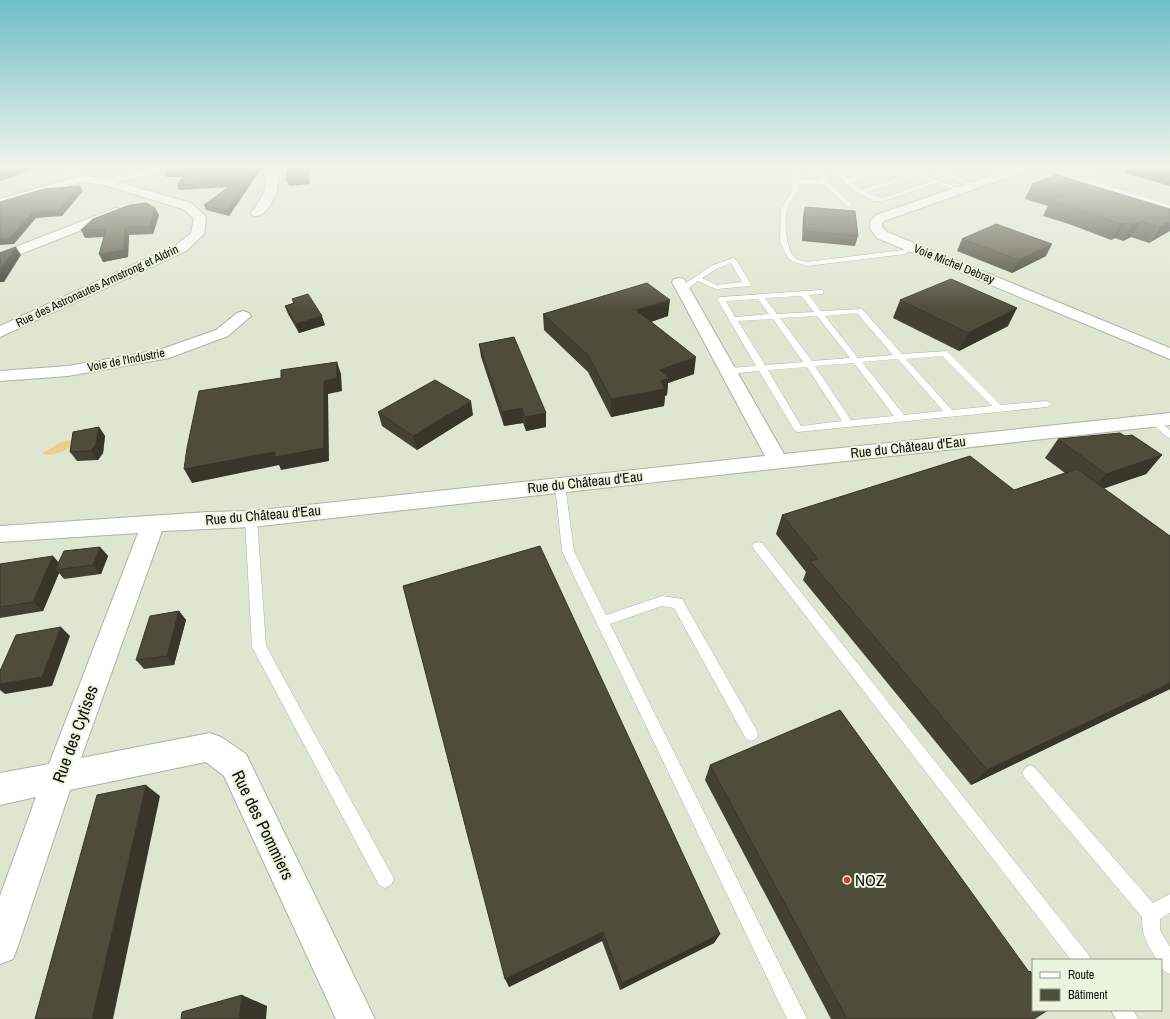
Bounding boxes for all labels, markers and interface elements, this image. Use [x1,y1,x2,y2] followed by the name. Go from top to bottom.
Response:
[911,240,997,288] street label: Voie Michel Debray
[13,241,181,331] street label: Rue des Astronautes Armstrong et Aldrin
[86,345,166,375] street label: Voie de l'Industrie
[849,432,967,462] street label: Rue du Château d'Eau
[526,467,644,497] street label: Rue du Château d'Eau
[205,501,321,529] street label: Rue du Château d'Eau
[46,682,103,786] street label: Rue des Cytises
[227,766,300,883] street label: Rue des Pommiers
[855,868,885,891] place label: NOZ
[842,875,852,885] marker: NOZ
[1032,959,1162,1011] legend
[1068,967,1094,983] text: Route
[1068,987,1108,1003] text: Bâtiment

